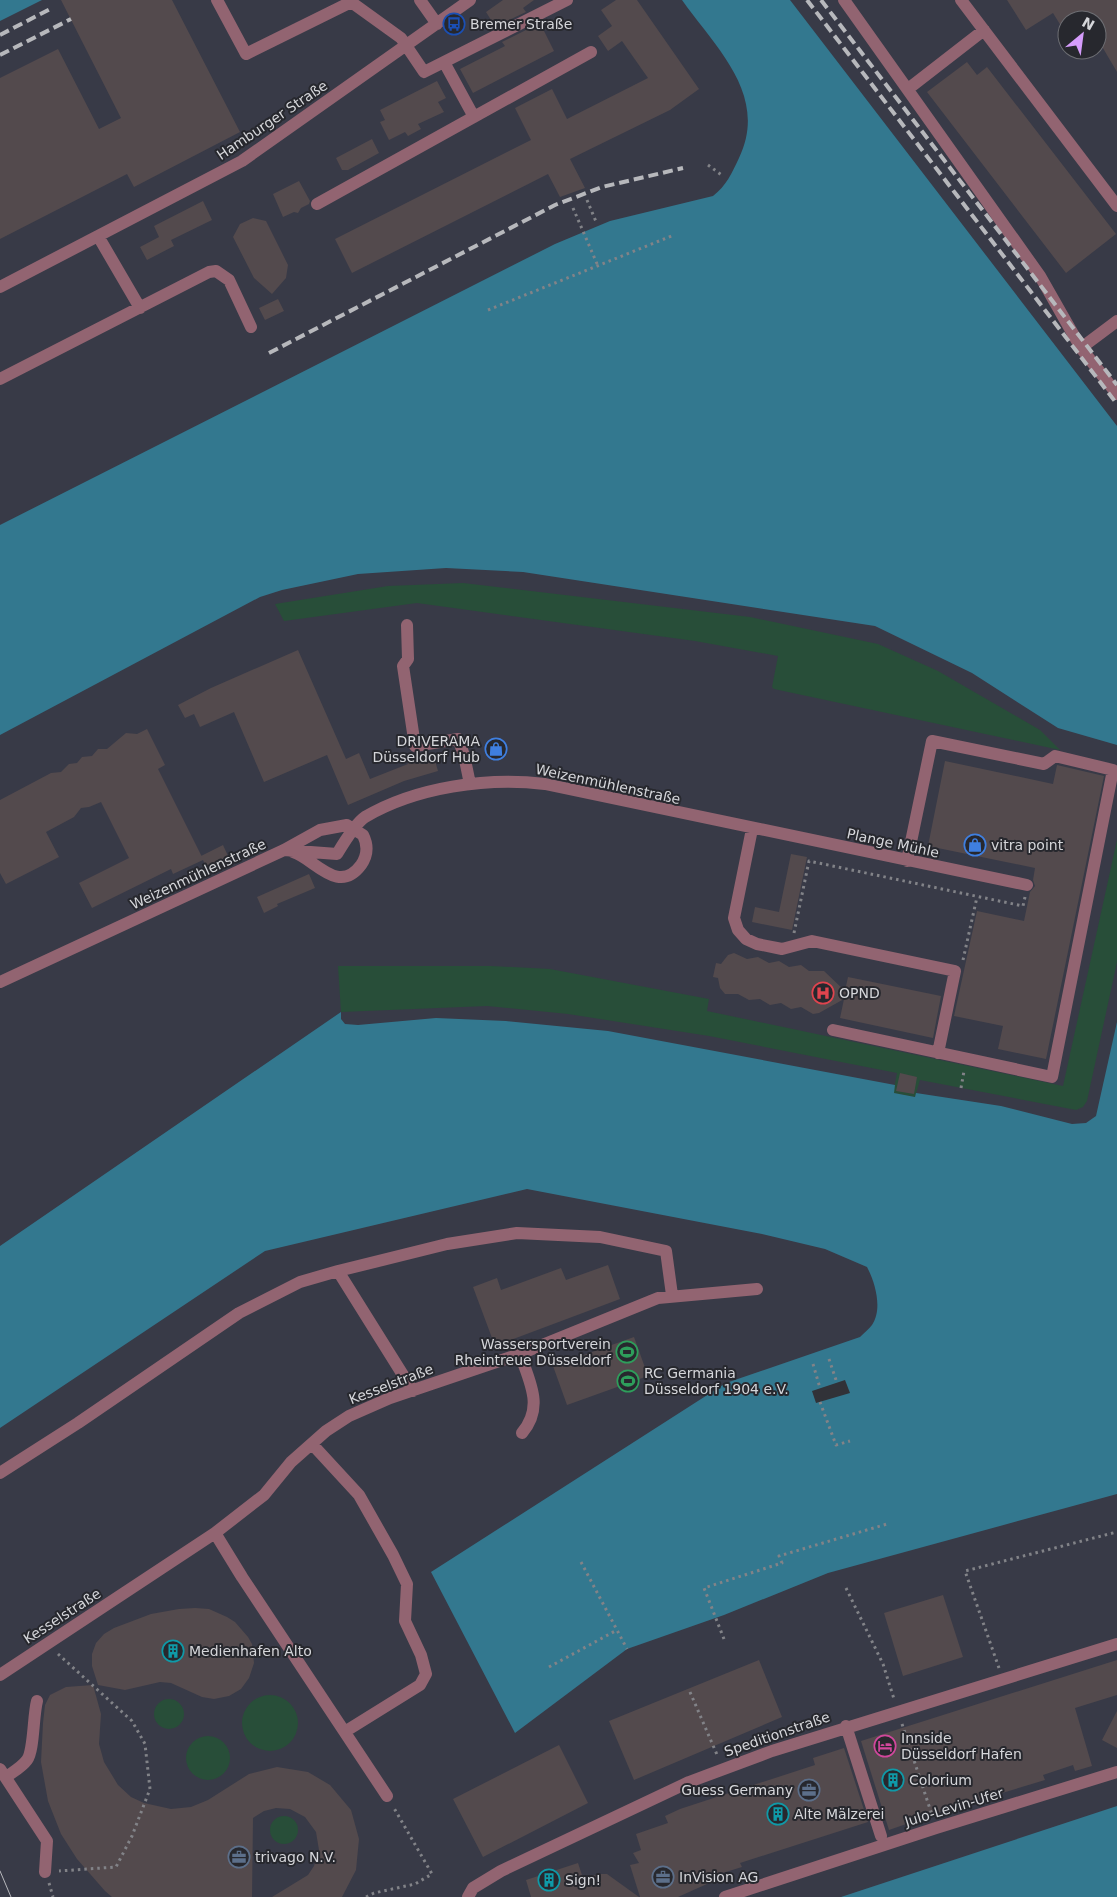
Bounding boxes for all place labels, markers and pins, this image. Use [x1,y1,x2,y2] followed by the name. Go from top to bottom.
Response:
[442,12,466,36] bus stop icon: Bremer Straße
[470,16,572,32] place label: Bremer Straße
[372,733,480,765] place label: DRIVERAMA Düsseldorf Hub
[484,737,508,761] shop icon: DRIVERAMA Düsseldorf Hub
[963,833,987,857] shop icon: vitra point
[991,837,1064,853] place label: vitra point
[811,981,835,1005] hospital icon: OPND
[839,985,880,1001] place label: OPND
[455,1336,612,1368] place label: Wassersportverein Rheintreue Düsseldorf
[615,1340,639,1364] sports icon: Wassersportverein Rheintreue Düsseldorf
[644,1365,789,1397] place label: RC Germania Düsseldorf 1904 e.V.
[616,1369,640,1393] sports icon: RC Germania Düsseldorf 1904 e.V.
[161,1639,185,1663] building icon: Medienhafen Alto
[189,1643,312,1659] place label: Medienhafen Alto
[901,1730,1022,1762] place label: Innside Düsseldorf Hafen
[873,1734,897,1758] hotel icon: Innside Düsseldorf Hafen
[881,1768,905,1792] building icon: Colorium
[909,1772,972,1788] place label: Colorium
[797,1778,821,1802] office icon: Guess Germany
[681,1782,793,1798] place label: Guess Germany
[766,1802,790,1826] building icon: Alte Mälzerei
[794,1806,884,1822] place label: Alte Mälzerei
[227,1845,251,1869] office icon: trivago N.V.
[255,1849,336,1865] place label: trivago N.V.
[651,1865,675,1889] office icon: InVision AG
[537,1868,561,1892] building icon: Sign!
[679,1869,758,1885] place label: InVision AG
[565,1872,601,1888] place label: Sign!

